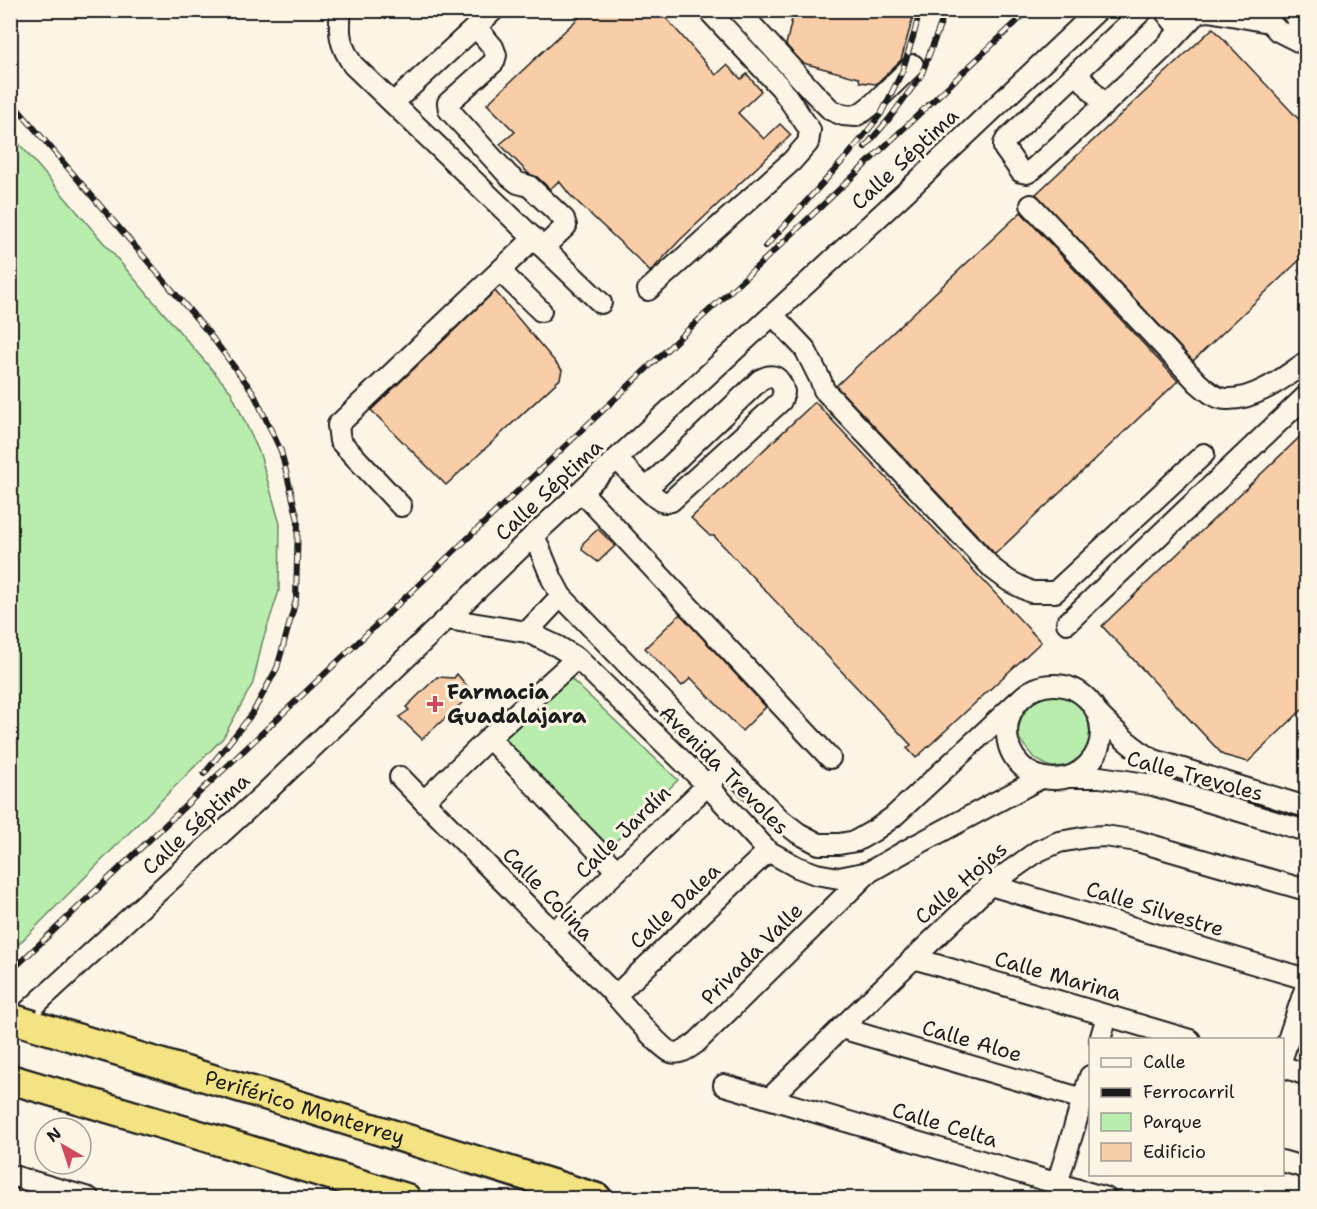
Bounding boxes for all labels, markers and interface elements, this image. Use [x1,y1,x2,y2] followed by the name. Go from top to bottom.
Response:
[845,102,965,216] street label: Calle Séptima
[489,433,609,547] street label: Calle Séptima
[447,678,587,730] place label: Farmacia Guadalajara
[428,697,442,711] marker: Farmacia Guadalajara
[653,699,795,841] street label: Avenida Trevoles
[1124,744,1266,808] street label: Calle Trevoles
[136,767,256,881] street label: Calle Séptima
[569,779,677,885] street label: Calle Jardín
[909,835,1013,931] street label: Calle Hojas
[496,841,600,947] street label: Calle Colina
[624,857,726,955] street label: Calle Dalea
[1083,875,1227,943] street label: Calle Silvestre
[695,897,809,1011] street label: Privada Valle
[991,945,1125,1007] street label: Calle Marina
[919,1013,1025,1069] street label: Calle Aloe
[1089,1038,1284,1176] legend
[1143,1050,1186,1074] text: Calle
[201,1064,408,1151] street label: Periférico Monterrey
[1143,1080,1235,1104] text: Ferrocarril
[889,1096,1001,1154] street label: Calle Celta
[1143,1110,1202,1134] text: Parque
[33,1116,93,1176] north arrow
[42,1123,65,1147] text: N
[1143,1140,1206,1164] text: Edificio

